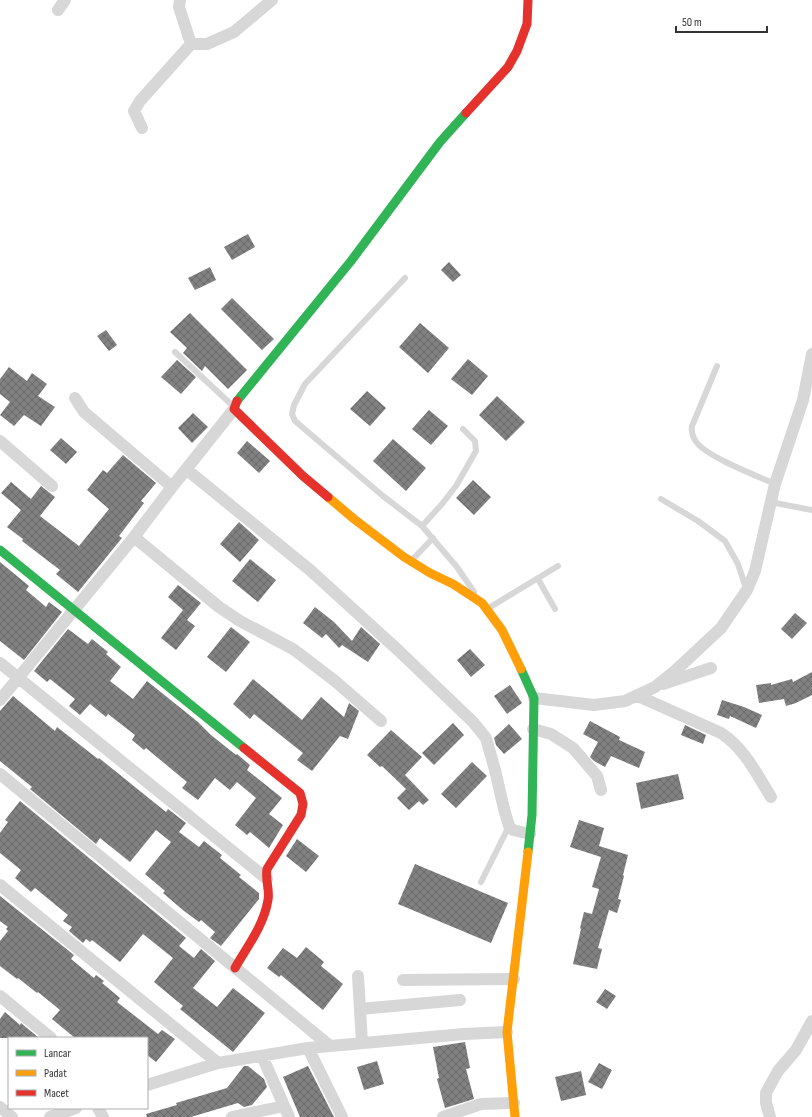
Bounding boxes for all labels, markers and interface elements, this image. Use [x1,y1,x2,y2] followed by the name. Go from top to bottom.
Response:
[676,8,767,34] scale bar
[682,15,702,30] text: 50 m
[8,1037,148,1109] legend
[44,1046,71,1061] text: Lancar
[44,1066,67,1081] text: Padat
[44,1086,69,1101] text: Macet

